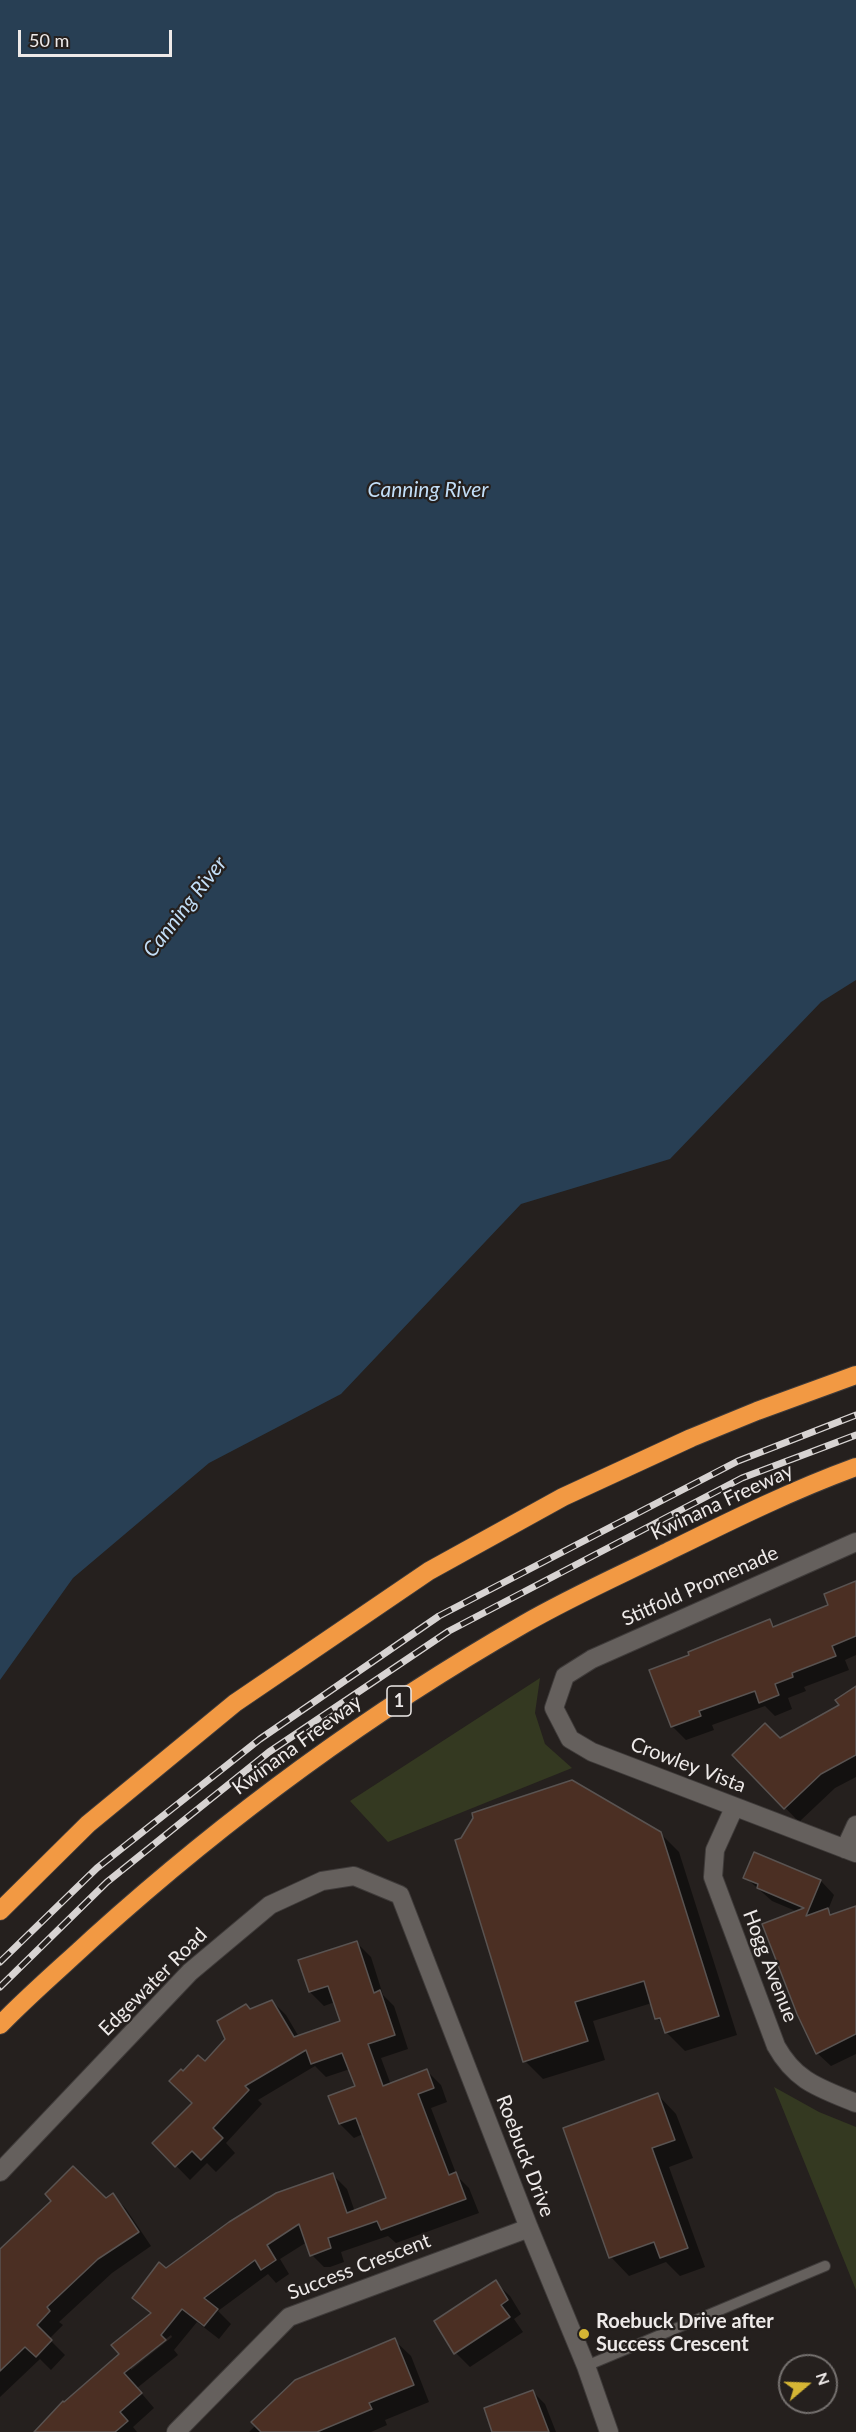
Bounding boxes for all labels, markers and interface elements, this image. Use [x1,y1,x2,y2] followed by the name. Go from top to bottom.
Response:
[21,18,176,56] scale bar
[29,29,69,51] text: 50 m
[368,477,488,503] water label: Canning River
[138,852,232,962] water label: Canning River
[647,1459,797,1545] street label: Kwinana Freeway
[618,1541,782,1631] street label: Stitfold Promenade
[387,1686,411,1716] road number: 1
[228,1690,366,1800] street label: Kwinana Freeway
[627,1732,749,1798] street label: Crowley Vista
[738,1906,802,2026] street label: Hogg Avenue
[94,1923,212,2041] street label: Edgewater Road
[491,2092,559,2220] street label: Roebuck Drive
[284,2229,434,2305] street label: Success Crescent
[596,2310,774,2357] place label: Roebuck Drive after Success Crescent
[577,2327,591,2341] marker: Roebuck Drive after Success Crescent
[778,2354,838,2414] north arrow
[813,2370,835,2388] text: N

